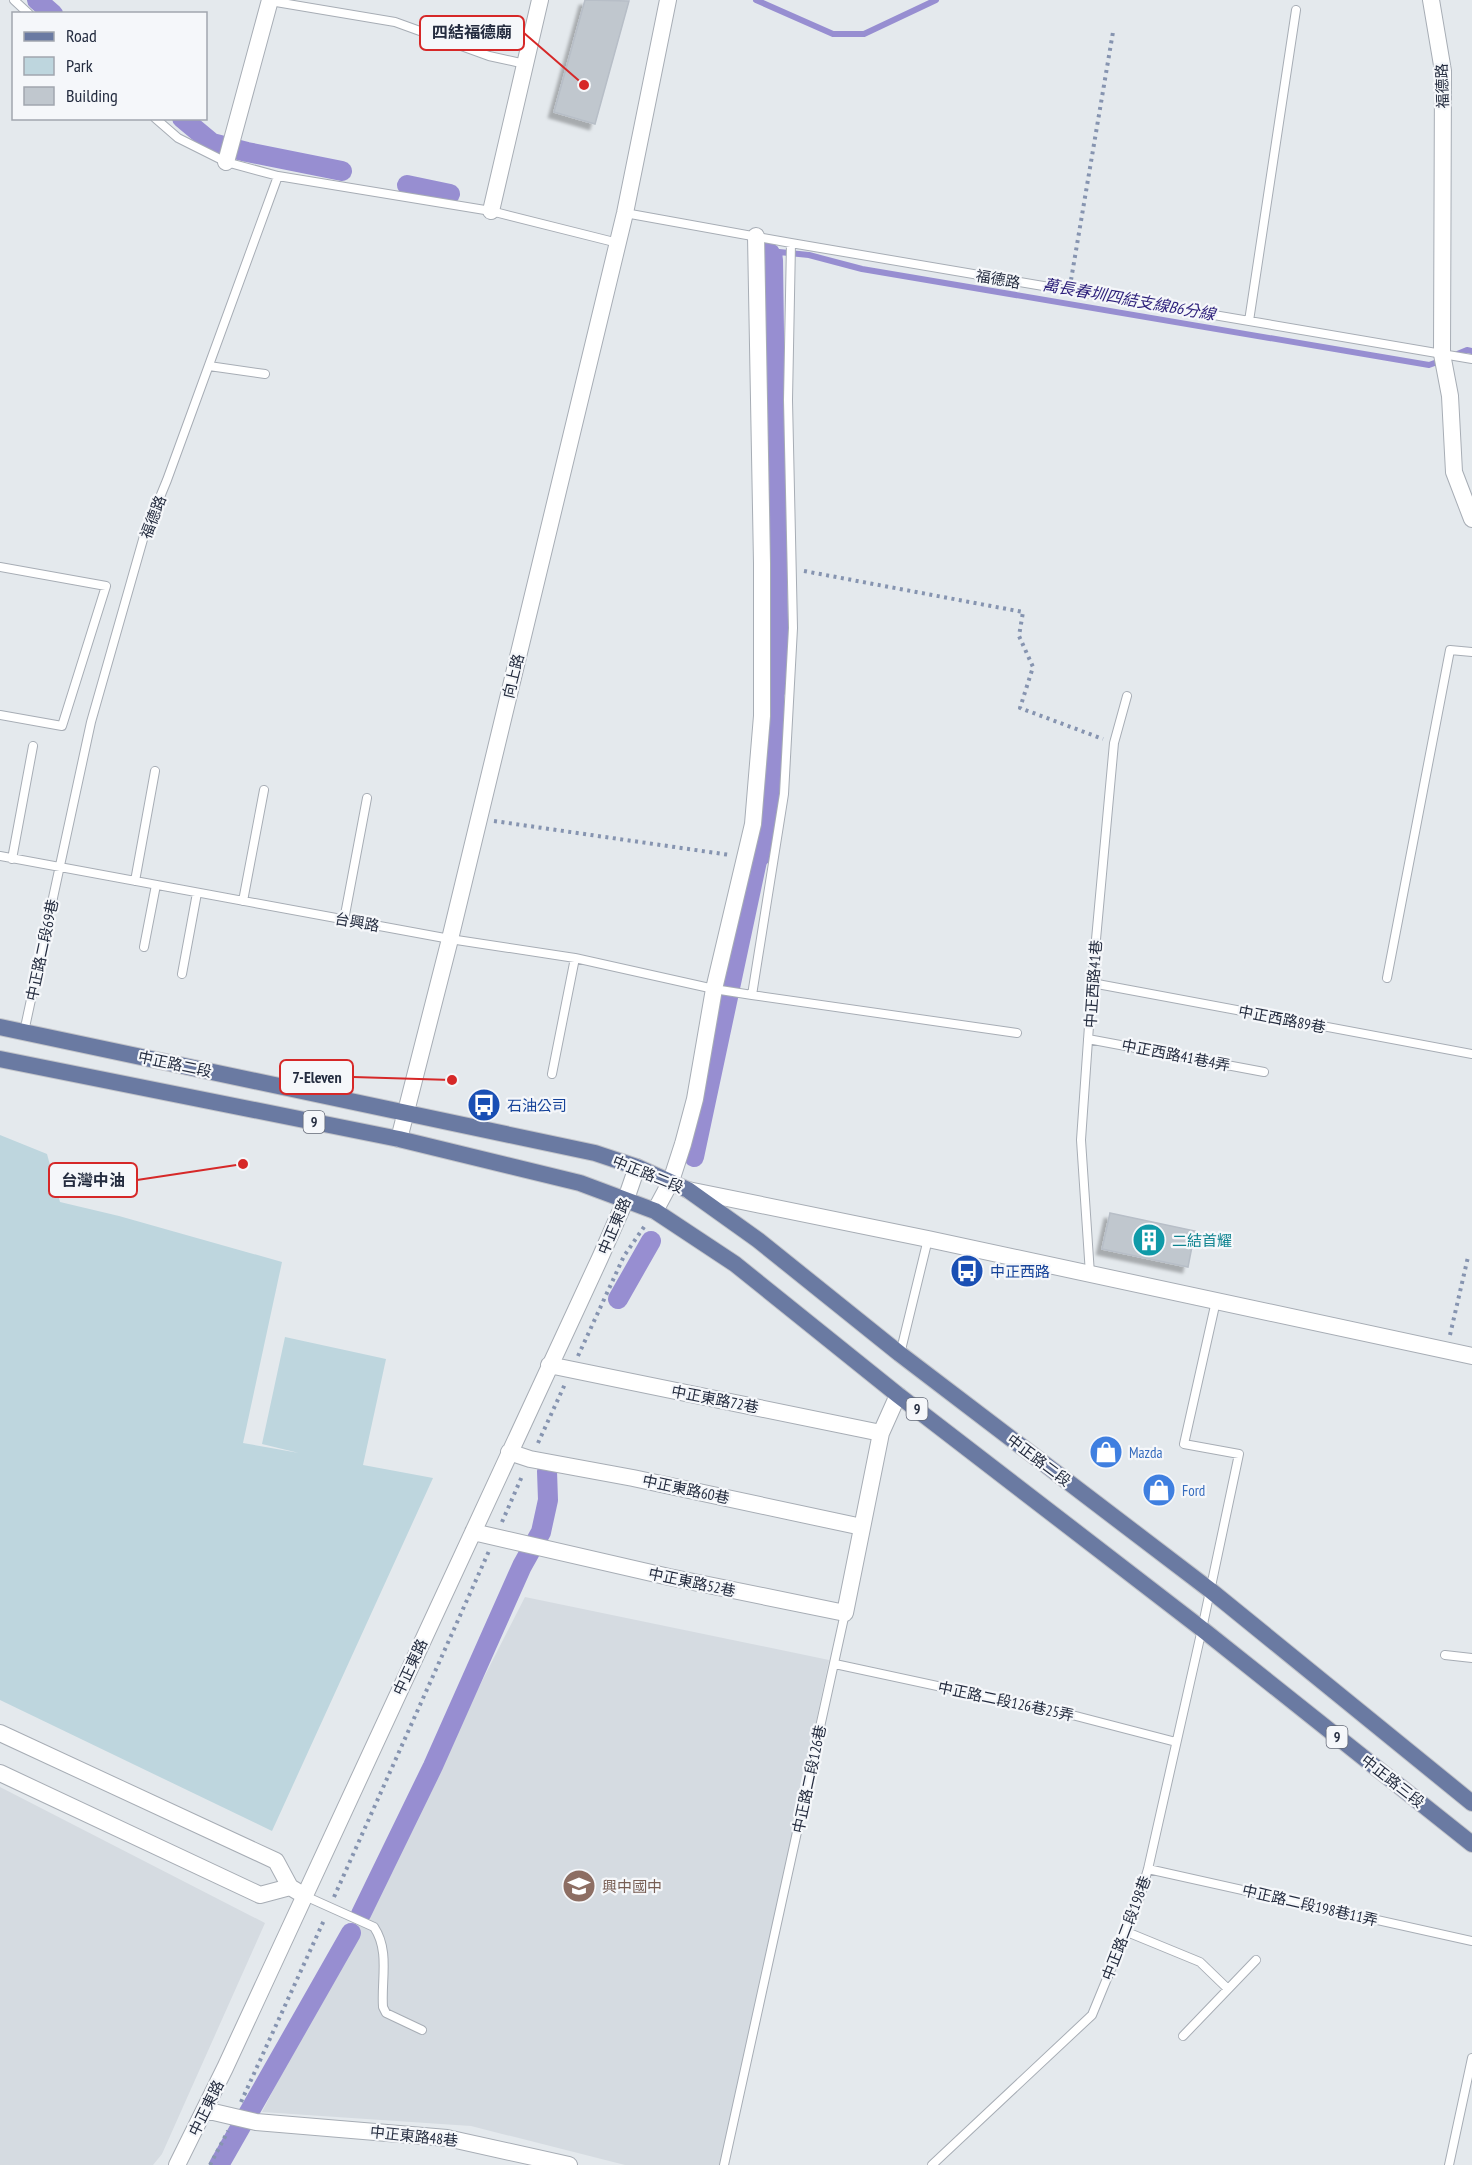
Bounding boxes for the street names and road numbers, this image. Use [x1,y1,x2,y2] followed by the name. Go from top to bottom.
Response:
[1432,63,1452,109] street label: 福德路
[974,266,1022,292] street label: 福德路
[136,493,170,541] street label: 福德路
[498,652,528,700] street label: 向上路
[22,897,62,1003] street label: 中正路二段69巷
[333,909,381,935] street label: 台興路
[1080,939,1106,1029] street label: 中正西路41巷
[1237,1001,1327,1037] street label: 中正西路89巷
[1120,1035,1232,1075] street label: 中正西路41巷4弄
[136,1047,214,1081] street label: 中正路二段
[304,1111,324,1133] road number: 9
[610,1151,686,1197] street label: 中正路二段
[594,1195,634,1257] street label: 中正東路
[670,1381,760,1417] street label: 中正東路72巷
[906,1398,928,1420] road number: 9
[1003,1430,1075,1490] street label: 中正路二段
[641,1471,731,1507] street label: 中正東路60巷
[647,1564,737,1600] street label: 中正東路52巷
[389,1636,431,1698] street label: 中正東路
[936,1677,1076,1725] street label: 中正路二段126巷25弄
[788,1723,830,1835] street label: 中正路二段126巷
[1326,1726,1348,1748] road number: 9
[1358,1750,1428,1812] street label: 中正路三段
[1097,1873,1155,1983] street label: 中正路二段198巷
[1240,1880,1380,1930] street label: 中正路二段198巷11弄
[184,2077,228,2139] street label: 中正東路
[369,2122,459,2150] street label: 中正東路48巷

